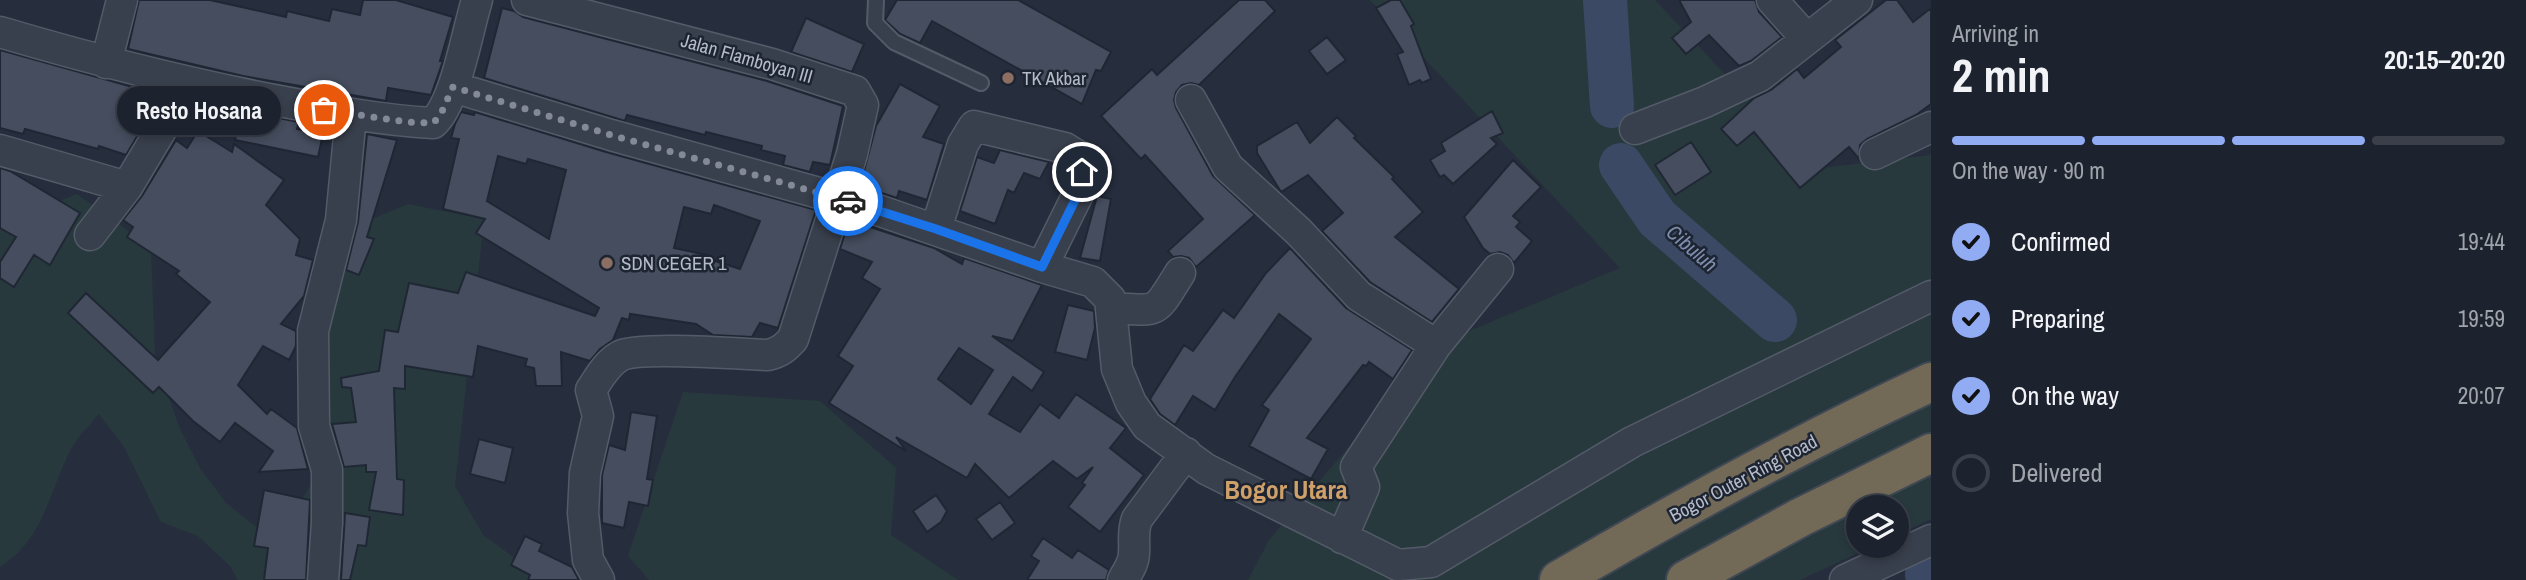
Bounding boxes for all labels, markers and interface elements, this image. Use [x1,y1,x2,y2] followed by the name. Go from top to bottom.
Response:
[1952,18,2039,49] text: Arriving in
[678,27,816,89] street label: Jalan Flamboyan III
[2384,42,2505,77] text: 20:15–20:20
[1952,44,2051,106] text: 2 min
[1022,65,1087,91] place label: TK Akbar
[1000,70,1016,86] marker: TK Akbar
[294,80,354,140] pin
[118,86,282,134] callout: Resto Hosana
[305,91,343,129] icon: bag
[136,95,262,126] text: Resto Hosana
[1052,142,1112,202] pin
[1063,153,1101,191] icon: home
[1952,155,2105,186] text: On the way · 90 m
[813,166,883,236] courier
[829,182,867,220] icon: car
[1660,218,1724,278] water label: Cibuluh
[1952,223,1990,261] icon: check
[2011,224,2111,259] text: Confirmed
[2458,226,2505,257] text: 19:44
[621,250,727,276] place label: SDN CEGER 1
[599,255,615,271] marker: SDN CEGER 1
[1952,300,1990,338] icon: check
[2011,301,2105,336] text: Preparing
[2458,303,2505,334] text: 19:59
[1952,377,1990,415] icon: check
[2011,378,2119,413] text: On the way
[2458,380,2505,411] text: 20:07
[1665,428,1821,528] street label: Bogor Outer Ring Road
[2011,455,2102,490] text: Delivered
[1224,472,1348,507] district label: Bogor Utara
[1846,495,1909,558] map controls
[1846,495,1909,558] button: layers

